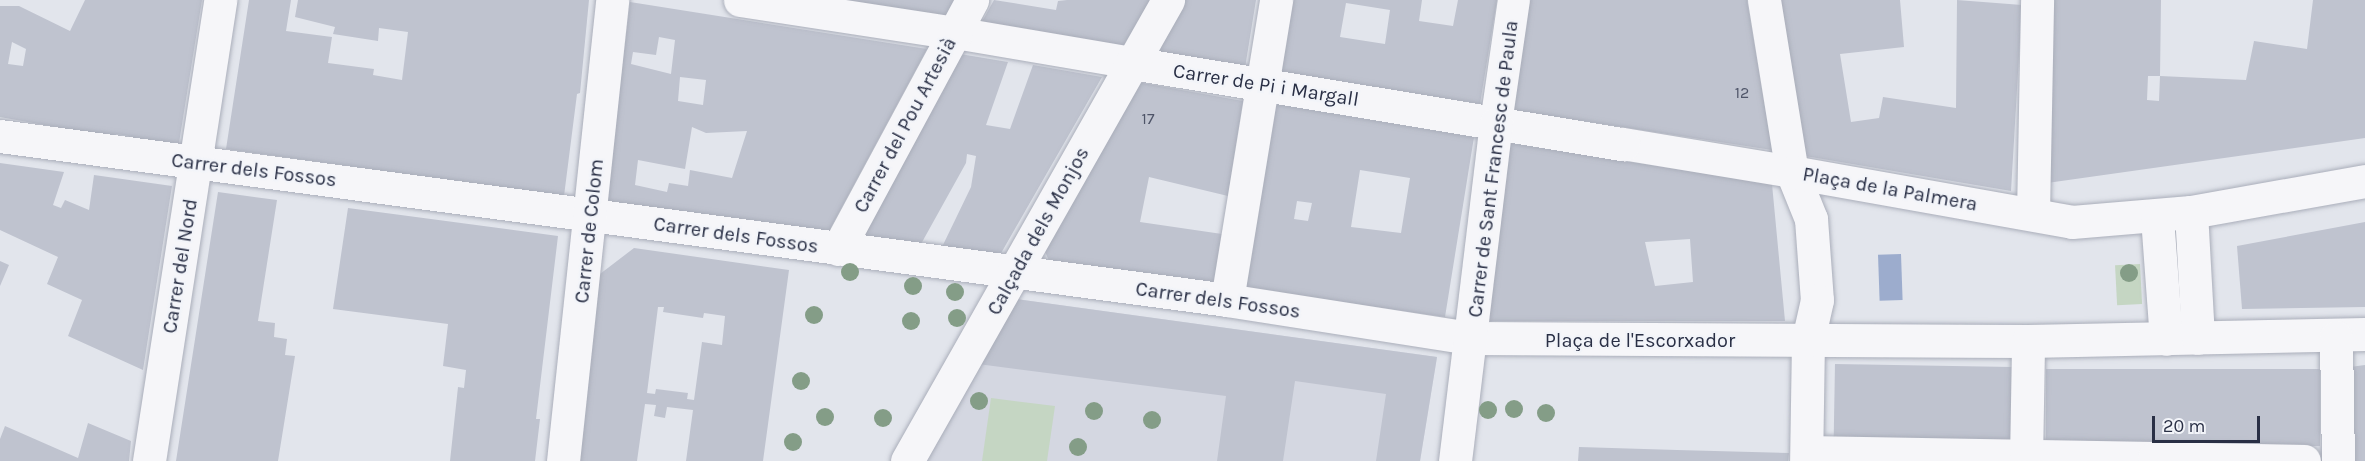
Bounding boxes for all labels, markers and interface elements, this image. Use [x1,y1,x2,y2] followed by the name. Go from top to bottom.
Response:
[1463,19,1523,319] street label: Carrer de Sant Francesc de Paula
[849,33,961,217] street label: Carrer del Pou Artesià
[1171,58,1361,112] street label: Carrer de Pi i Margall
[1735,83,1749,103] house number: 12
[1142,109,1154,129] house number: 17
[982,143,1094,319] street label: Calçada dels Monjos
[170,148,338,192] street label: Carrer dels Fossos
[569,158,609,304] street label: Carrer de Colom
[1801,162,1979,216] street label: Plaça de la Palmera
[157,197,203,335] street label: Carrer del Nord
[652,212,820,258] street label: Carrer dels Fossos
[1134,277,1302,323] street label: Carrer dels Fossos
[1545,328,1735,352] street label: Plaça de l'Escorxador
[2155,404,2263,442] scale bar
[2163,415,2205,437] text: 20 m

